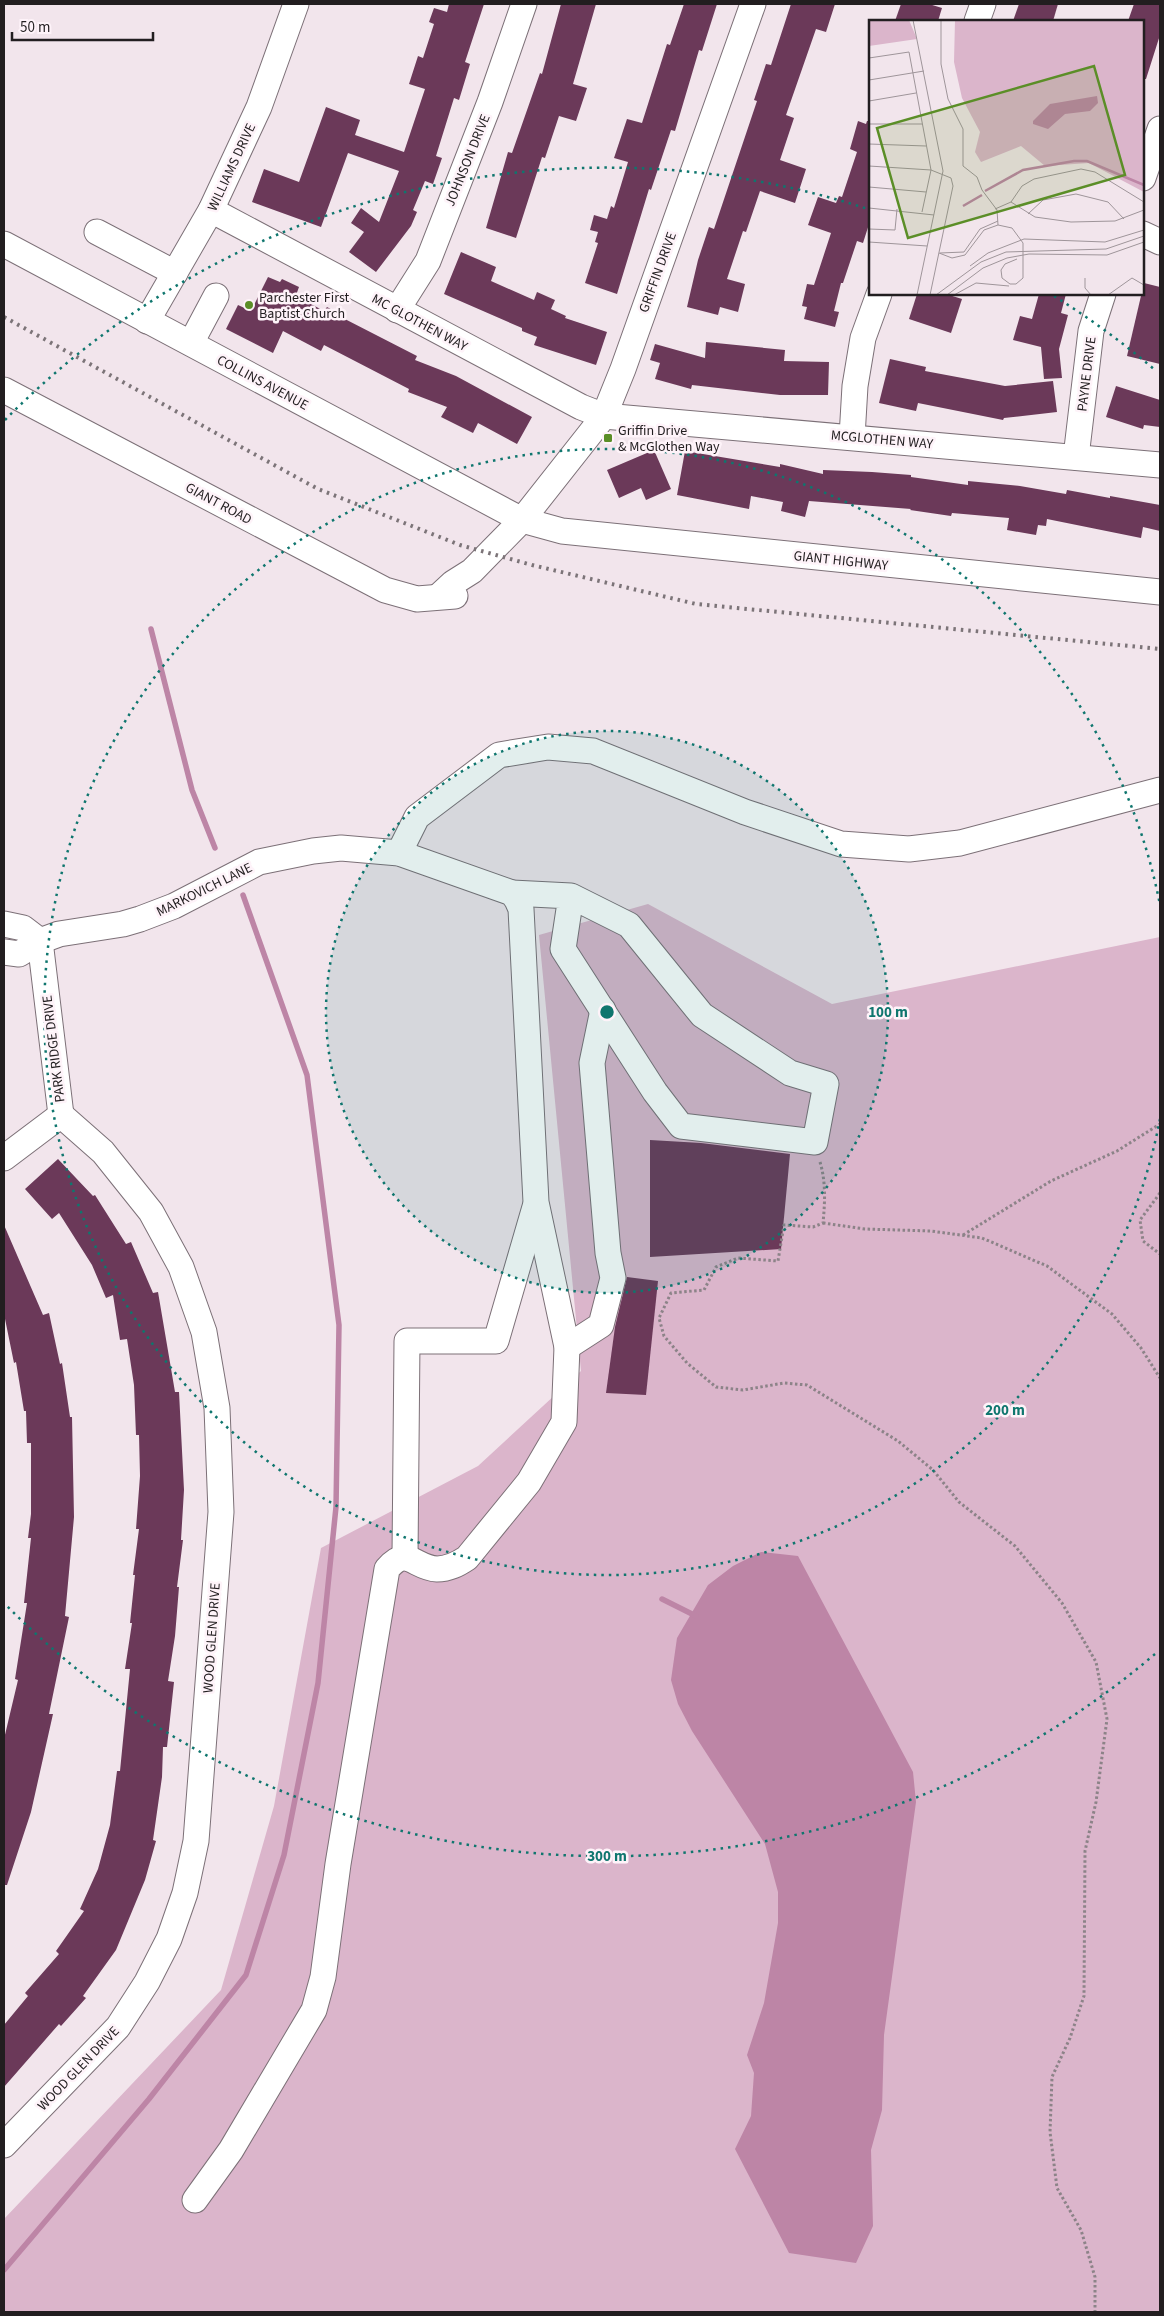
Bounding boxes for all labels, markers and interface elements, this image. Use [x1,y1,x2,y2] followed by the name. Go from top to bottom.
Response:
[12,10,154,42] scale bar
[20,17,50,38] text: 50 m
[869,20,1144,295] inset map
[440,111,495,209] street label: JOHNSON DRIVE
[203,120,261,215] street label: WILLIAMS DRIVE
[634,229,682,315] street label: GRIFFIN DRIVE
[259,288,350,324] place label: Parchester First Baptist Church
[368,289,471,357] street label: MC GLOTHEN WAY
[243,299,255,311] marker: Parchester First Baptist Church
[1072,335,1102,413] street label: PAYNE DRIVE
[213,350,312,415] street label: COLLINS AVENUE
[618,421,720,457] place label: Griffin Drive & McGlothen Way
[830,426,934,454] street label: MCGLOTHEN WAY
[602,432,614,444] marker: Griffin Drive & McGlothen Way
[182,478,255,530] street label: GIANT ROAD
[793,546,889,576] street label: GIANT HIGHWAY
[153,858,256,922] street label: MARKOVICH LANE
[38,994,70,1104] street label: PARK RIDGE DRIVE
[868,1002,908,1023] text: 100 m
[598,1003,616,1021] centre of rings
[985,1400,1025,1421] text: 200 m
[198,1582,226,1694] street label: WOOD GLEN DRIVE
[587,1846,627,1867] text: 300 m
[33,2022,124,2115] street label: WOOD GLEN DRIVE

